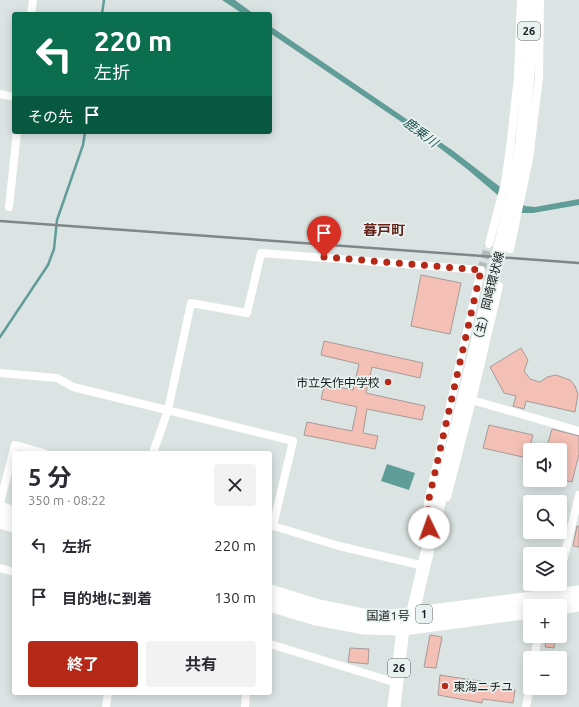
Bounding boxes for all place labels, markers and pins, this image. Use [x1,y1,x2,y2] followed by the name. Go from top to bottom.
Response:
[307,216,341,257] pin
[296,376,380,389] place label: 市立矢作中学校
[383,377,393,387] marker: 市立矢作中学校
[453,680,513,693] place label: 東海ニチユ
[440,681,450,691] marker: 東海ニチユ

